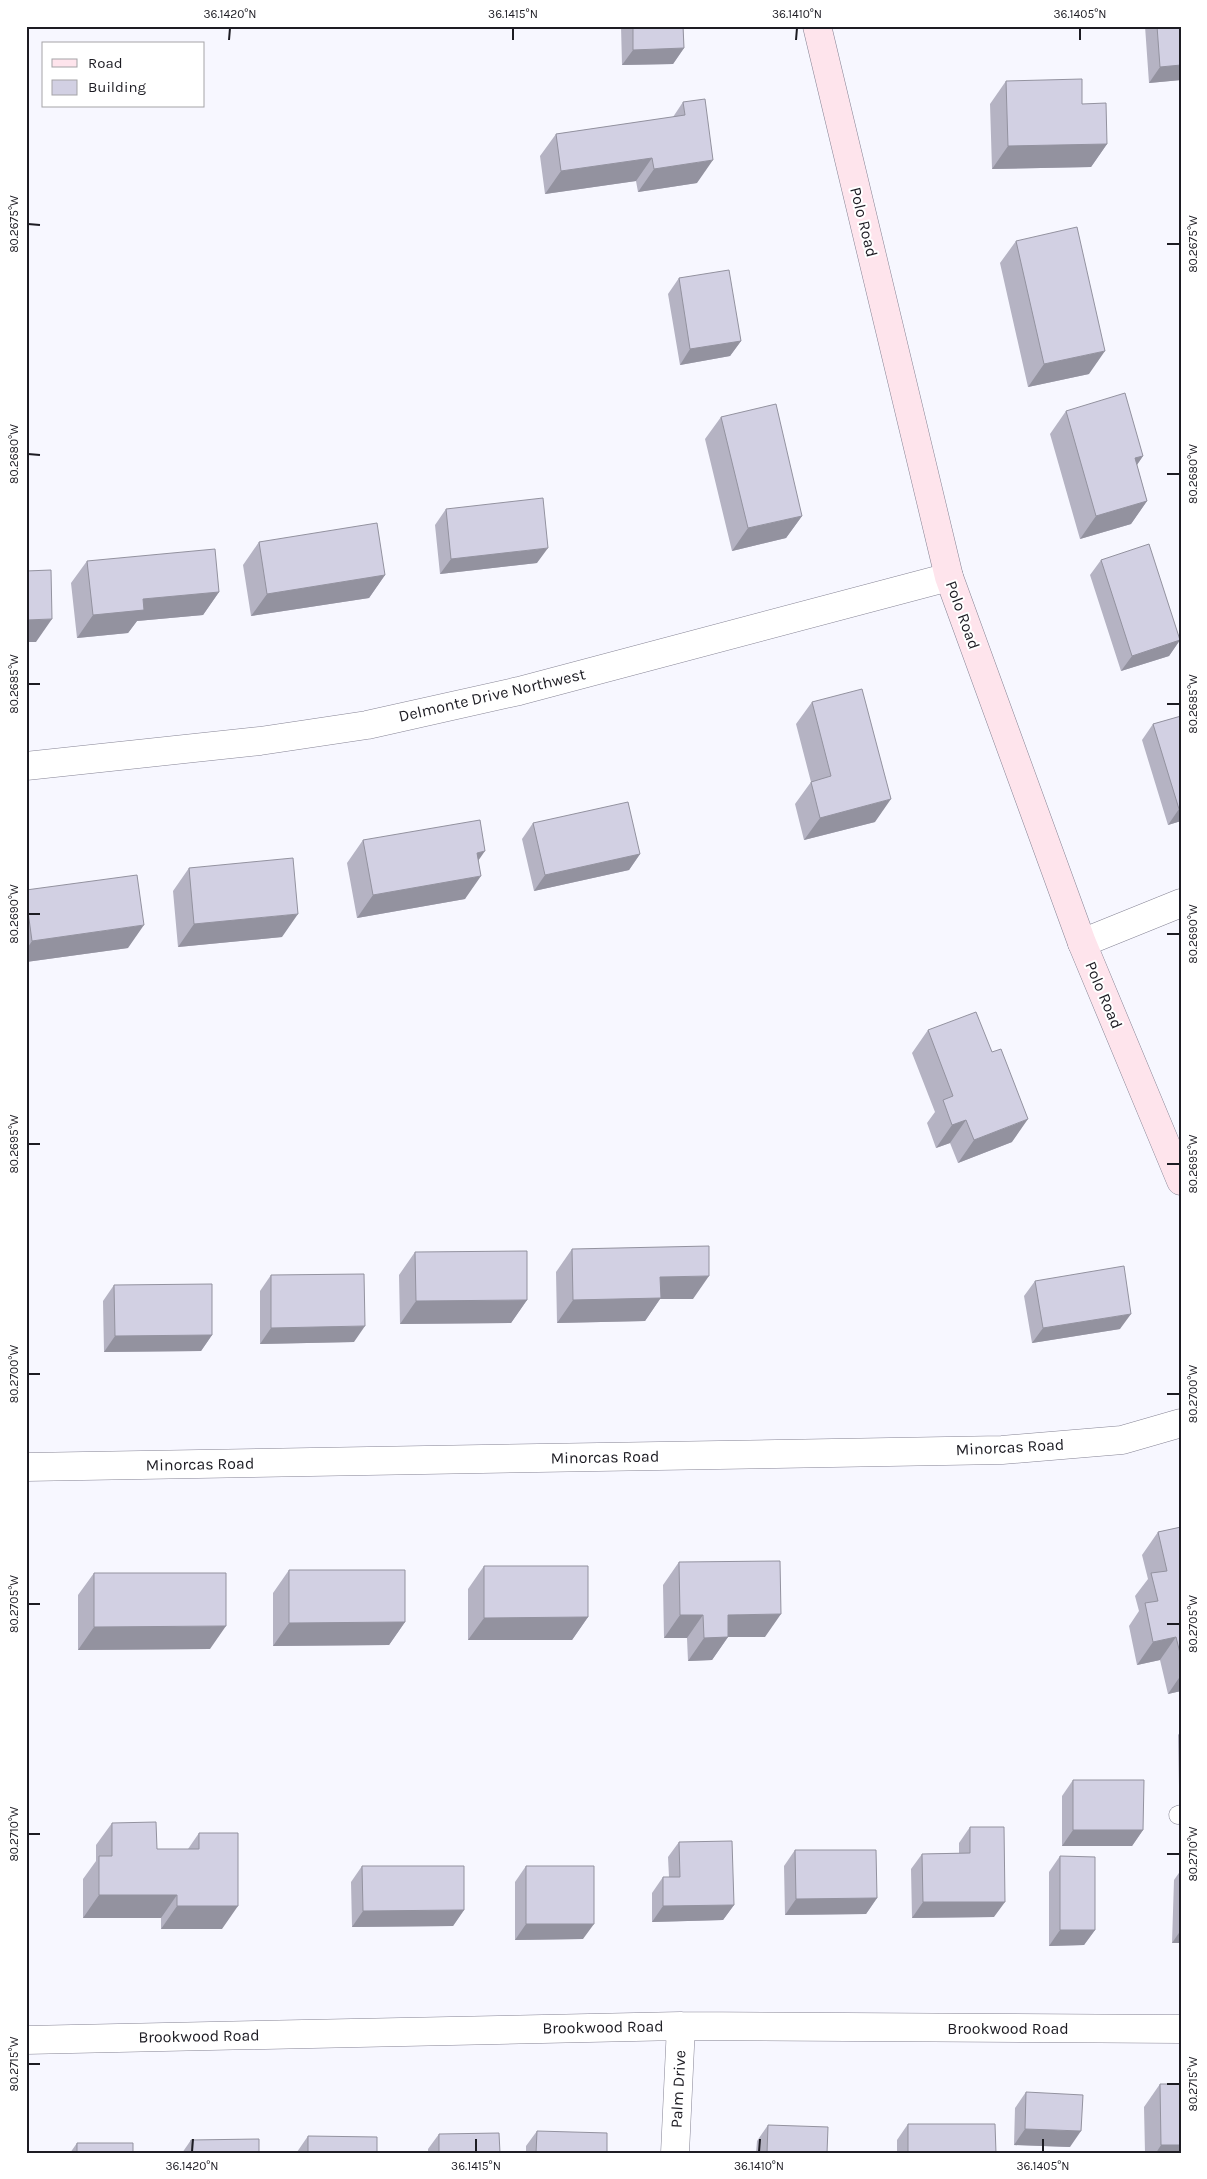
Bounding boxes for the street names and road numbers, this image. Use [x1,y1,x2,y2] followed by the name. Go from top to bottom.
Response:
[846,185,882,259] street label: Polo Road
[942,578,984,652] street label: Polo Road
[397,664,587,726] street label: Delmonte Drive Northwest
[1081,958,1127,1032] street label: Polo Road
[955,1435,1065,1459] street label: Minorcas Road
[551,1447,659,1467] street label: Minorcas Road
[146,1454,254,1474] street label: Minorcas Road
[542,2016,664,2038] street label: Brookwood Road
[947,2019,1069,2038] street label: Brookwood Road
[138,2025,260,2047] street label: Brookwood Road
[666,2049,690,2129] street label: Palm Drive

